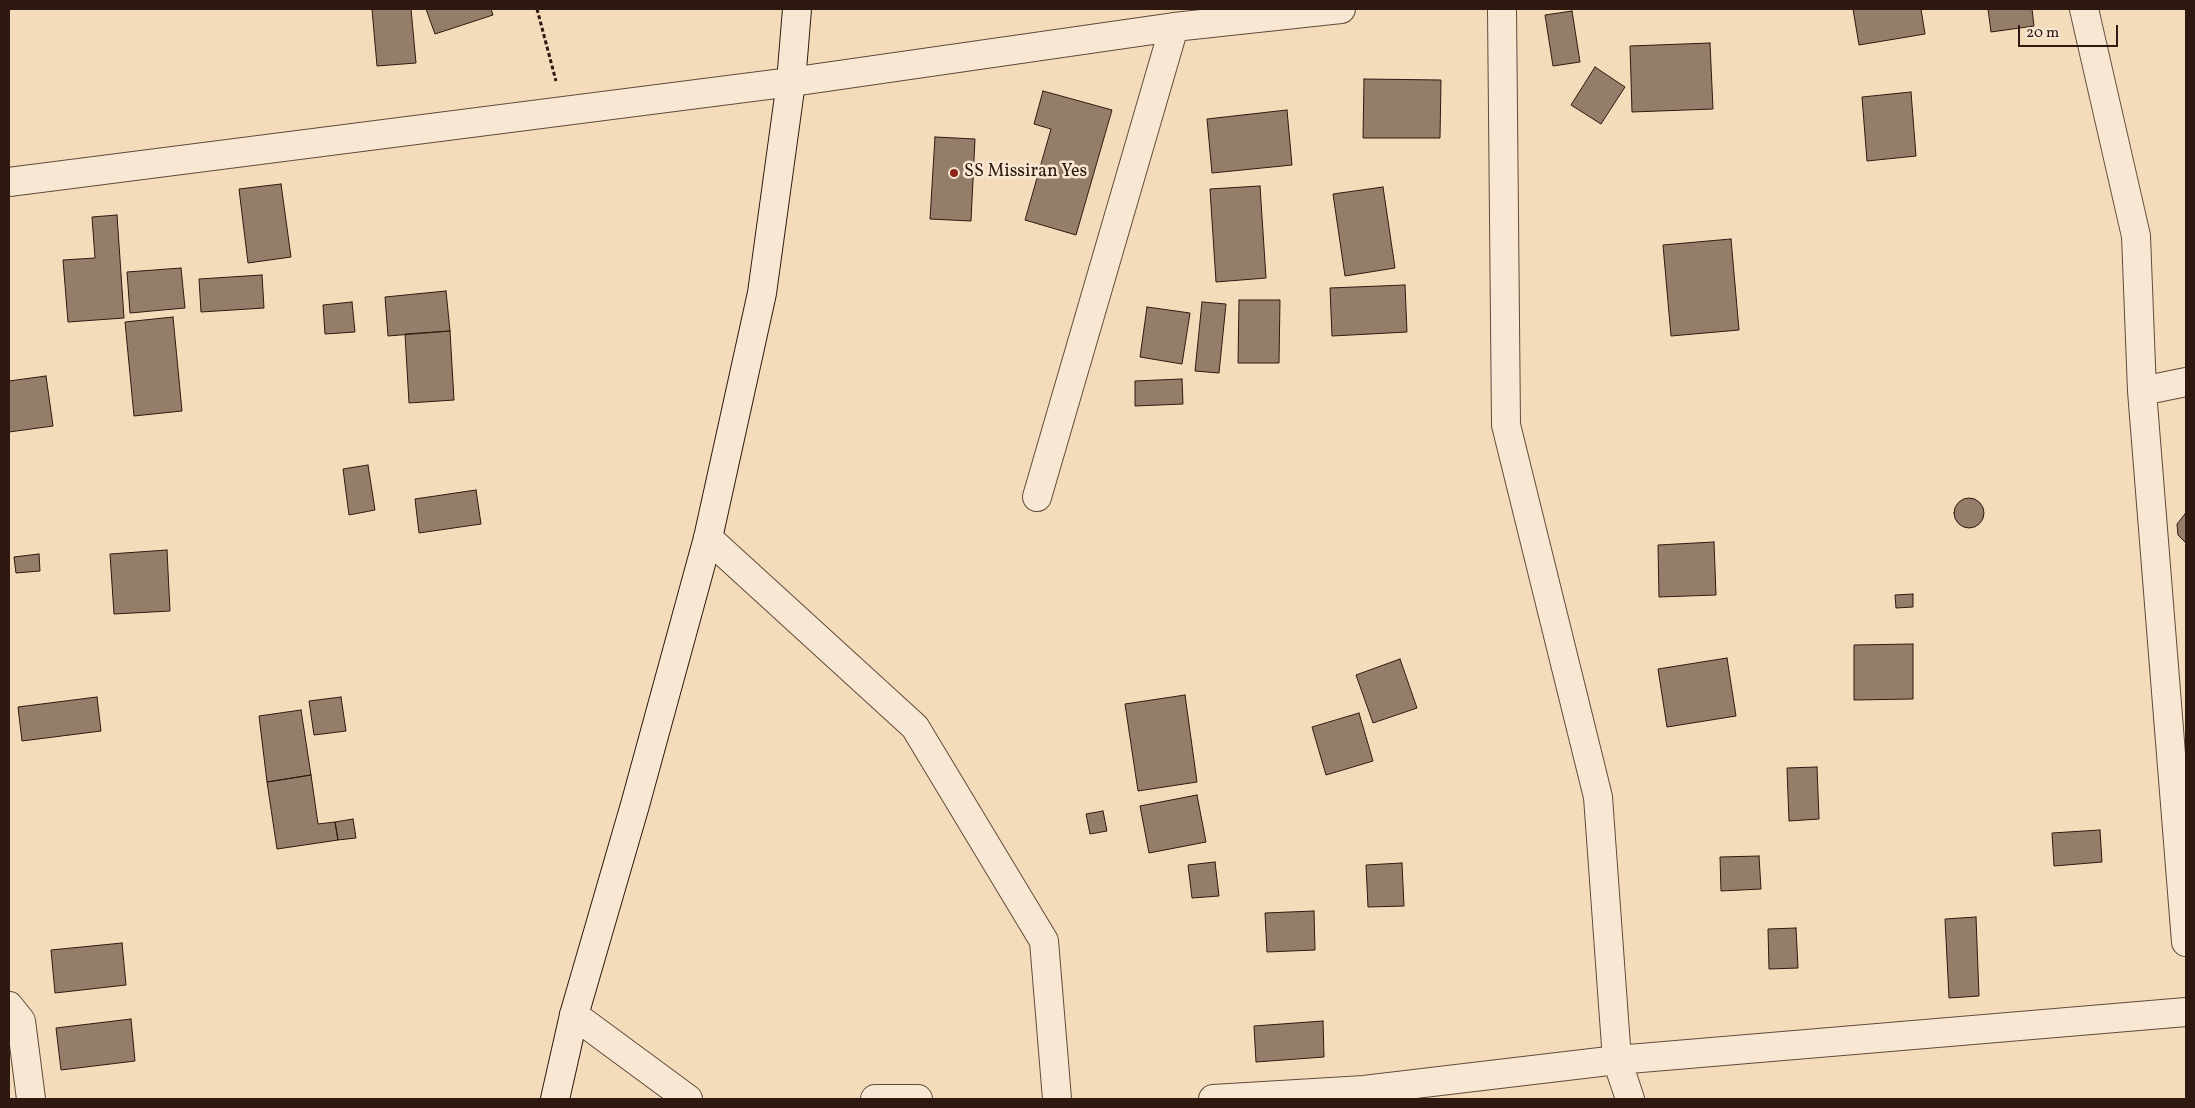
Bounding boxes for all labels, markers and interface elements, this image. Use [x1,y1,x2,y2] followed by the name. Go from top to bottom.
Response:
[2020,15,2120,47] scale bar
[2026,23,2059,44] text: 20 m
[964,162,1087,184] place label: SS Missiran Yes
[948,167,960,179] marker: SS Missiran Yes

